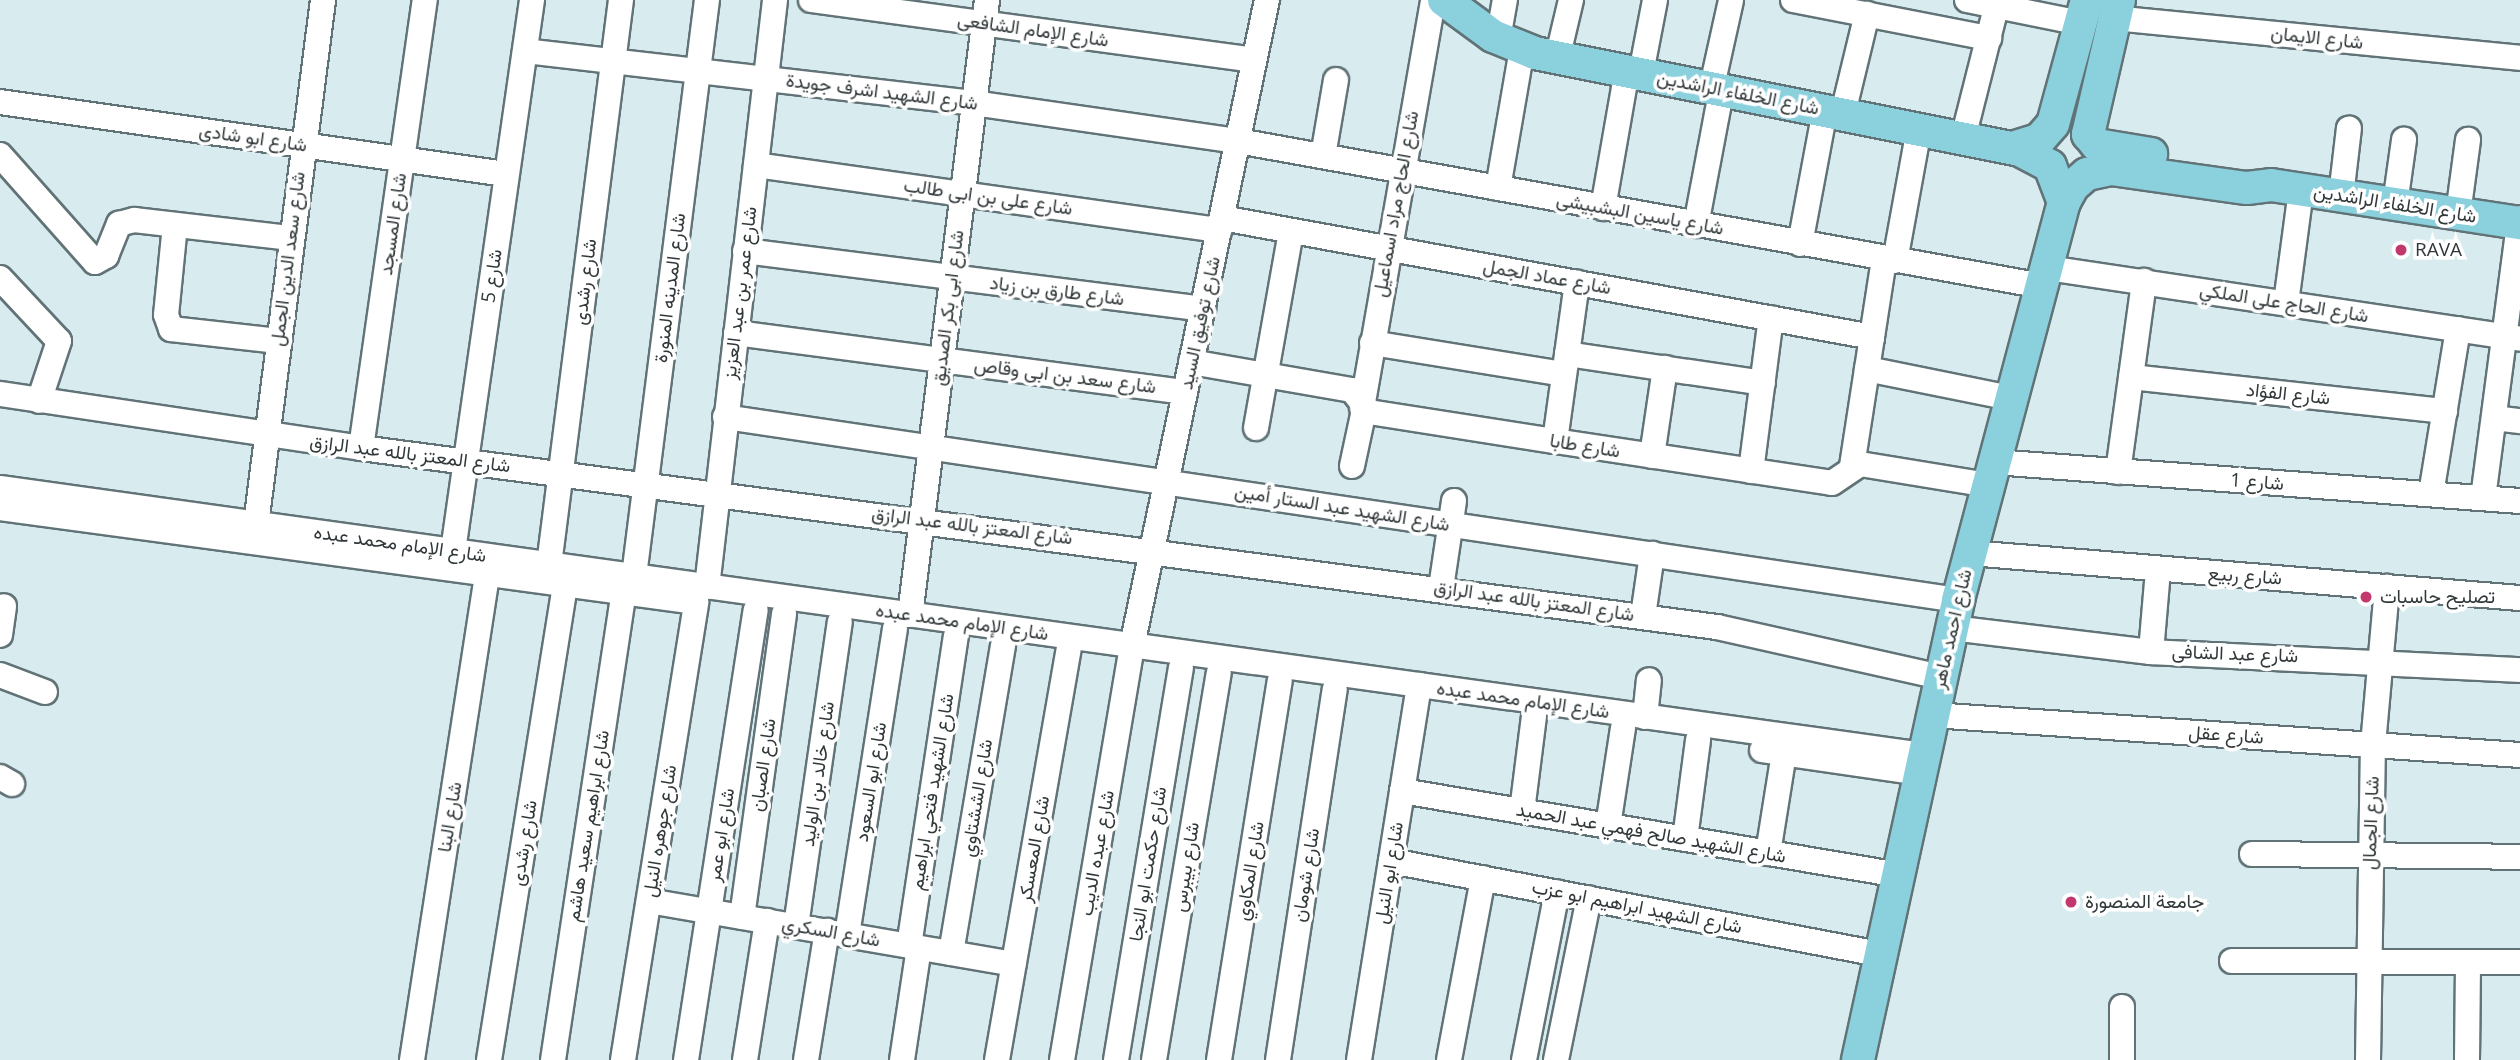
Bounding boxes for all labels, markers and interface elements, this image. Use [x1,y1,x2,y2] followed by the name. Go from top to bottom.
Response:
[956,8,1110,52] street label: شارع الإمام الشافعى
[2270,22,2364,54] street label: شارع الايمان
[1655,66,1821,120] street label: شارع الخلفاء الراشدين
[785,69,979,115] street label: شارع الشهيد اشرف جويدة
[1368,109,1424,299] street label: شارع الحاج مراد اسماعيل
[197,119,309,157] street label: شارع ابو شادى
[266,170,310,348] street label: شارع سعد الدين الجمل
[375,171,411,277] street label: شارع المسجد
[902,174,1074,220] street label: شارع على بن ابى طالب
[2312,180,2478,228] street label: شارع الخلفاء الراشدين
[1555,188,1725,240] street label: شارع ياسين البشبيشى
[718,205,762,381] street label: شارع عمر بن عبد العزيز
[650,212,690,364] street label: شارع المدينه المنورة
[927,229,969,387] street label: شارع ابى بكر الصديق
[568,238,602,326] street label: شارع رشدى
[2415,239,2462,261] place label: RAVA
[2393,242,2409,258] marker: RAVA
[477,248,507,304] street label: شارع 5
[1175,254,1225,392] street label: شارع توفيق السيد
[1481,255,1613,299] street label: شارع عماد الجمل
[988,271,1126,311] street label: شارع طارق بن زياد
[2198,278,2370,328] street label: شارع الحاج على الملكي
[973,354,1157,398] street label: شارع سعد بن ابى وقاص
[2245,378,2331,410] street label: شارع الفؤاد
[1548,429,1622,463] street label: شارع طابا
[308,430,512,478] street label: شارع المعتز بالله عبد الرازق
[2229,469,2285,495] street label: شارع 1
[1233,480,1451,536] street label: شارع الشهيد عبد الستار أمين
[870,502,1074,550] street label: شارع المعتز بالله عبد الرازق
[312,521,488,567] street label: شارع الإمام محمد عبده
[2207,562,2283,590] street label: شارع ربيع
[1927,567,1977,691] street label: شارع احمد ماهر
[1432,576,1636,626] street label: شارع المعتز بالله عبد الرازق
[2380,586,2495,608] place label: تصليح حاسبات
[2358,589,2374,605] marker: تصليح حاسبات
[874,599,1050,645] street label: شارع الإمام محمد عبده
[2171,640,2299,668] street label: شارع عبد الشافى
[1435,677,1611,723] street label: شارع الإمام محمد عبده
[905,692,959,892] street label: شارع الشهيد فتحي ابراهيم
[797,700,839,848] street label: شارع خالد بن الوليد
[745,717,781,813] street label: شارع الصبان
[850,721,892,843] street label: شارع ابو السعود
[2188,721,2264,749] street label: شارع عقل
[562,729,614,923] street label: شارع ابراهيم سعيد هاشم
[956,737,998,859] street label: شارع الششتاوي
[638,763,682,899] street label: شارع جوهره النيل
[2358,776,2384,870] street label: شارع الجمال
[433,780,467,854] street label: شارع البنا
[1124,785,1172,943] street label: شارع حكمت ابو النجا
[702,786,740,884] street label: شارع ابو عمر
[1075,788,1119,918] street label: شارع عبده الديب
[1013,794,1055,904] street label: شارع المعسكر
[506,798,542,888] street label: شارع رشدى
[1514,798,1788,868] street label: شارع الشهيد صالح فهمي عبد الحميد
[1231,820,1269,922] street label: شارع المكاوي
[1370,820,1408,926] street label: شارع ابو النيل
[1168,821,1204,913] street label: شارع بيبرس
[1287,827,1325,923] street label: شارع شومان
[1530,875,1744,939] street label: شارع الشهيد ابراهيم ابو عزب
[2085,891,2204,913] place label: جامعة المنصورة
[2063,894,2079,910] marker: جامعة المنصورة
[780,912,882,952] street label: شارع السكري

